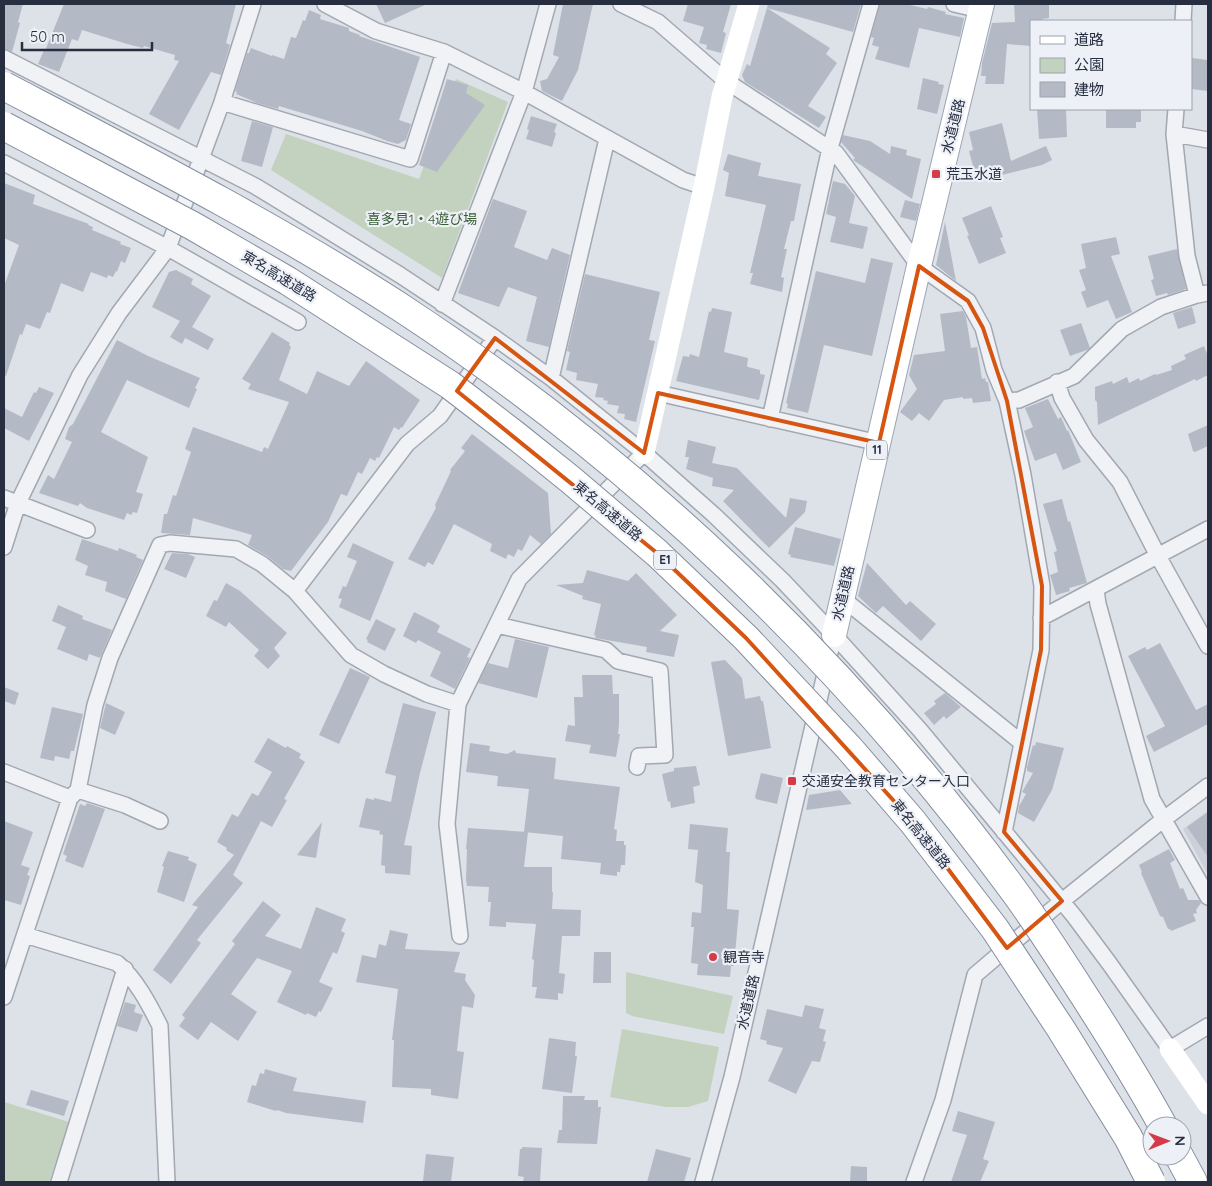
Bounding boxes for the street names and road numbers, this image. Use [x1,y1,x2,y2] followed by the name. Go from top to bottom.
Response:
[937,97,969,155] street label: 水道道路
[238,247,320,305] street label: 東名高速道路
[867,440,887,460] road number: 11
[570,477,646,545] street label: 東名高速道路
[654,550,676,570] road number: E1
[828,564,858,622] street label: 水道道路
[888,796,954,872] street label: 東名高速道路
[733,973,763,1031] street label: 水道道路

